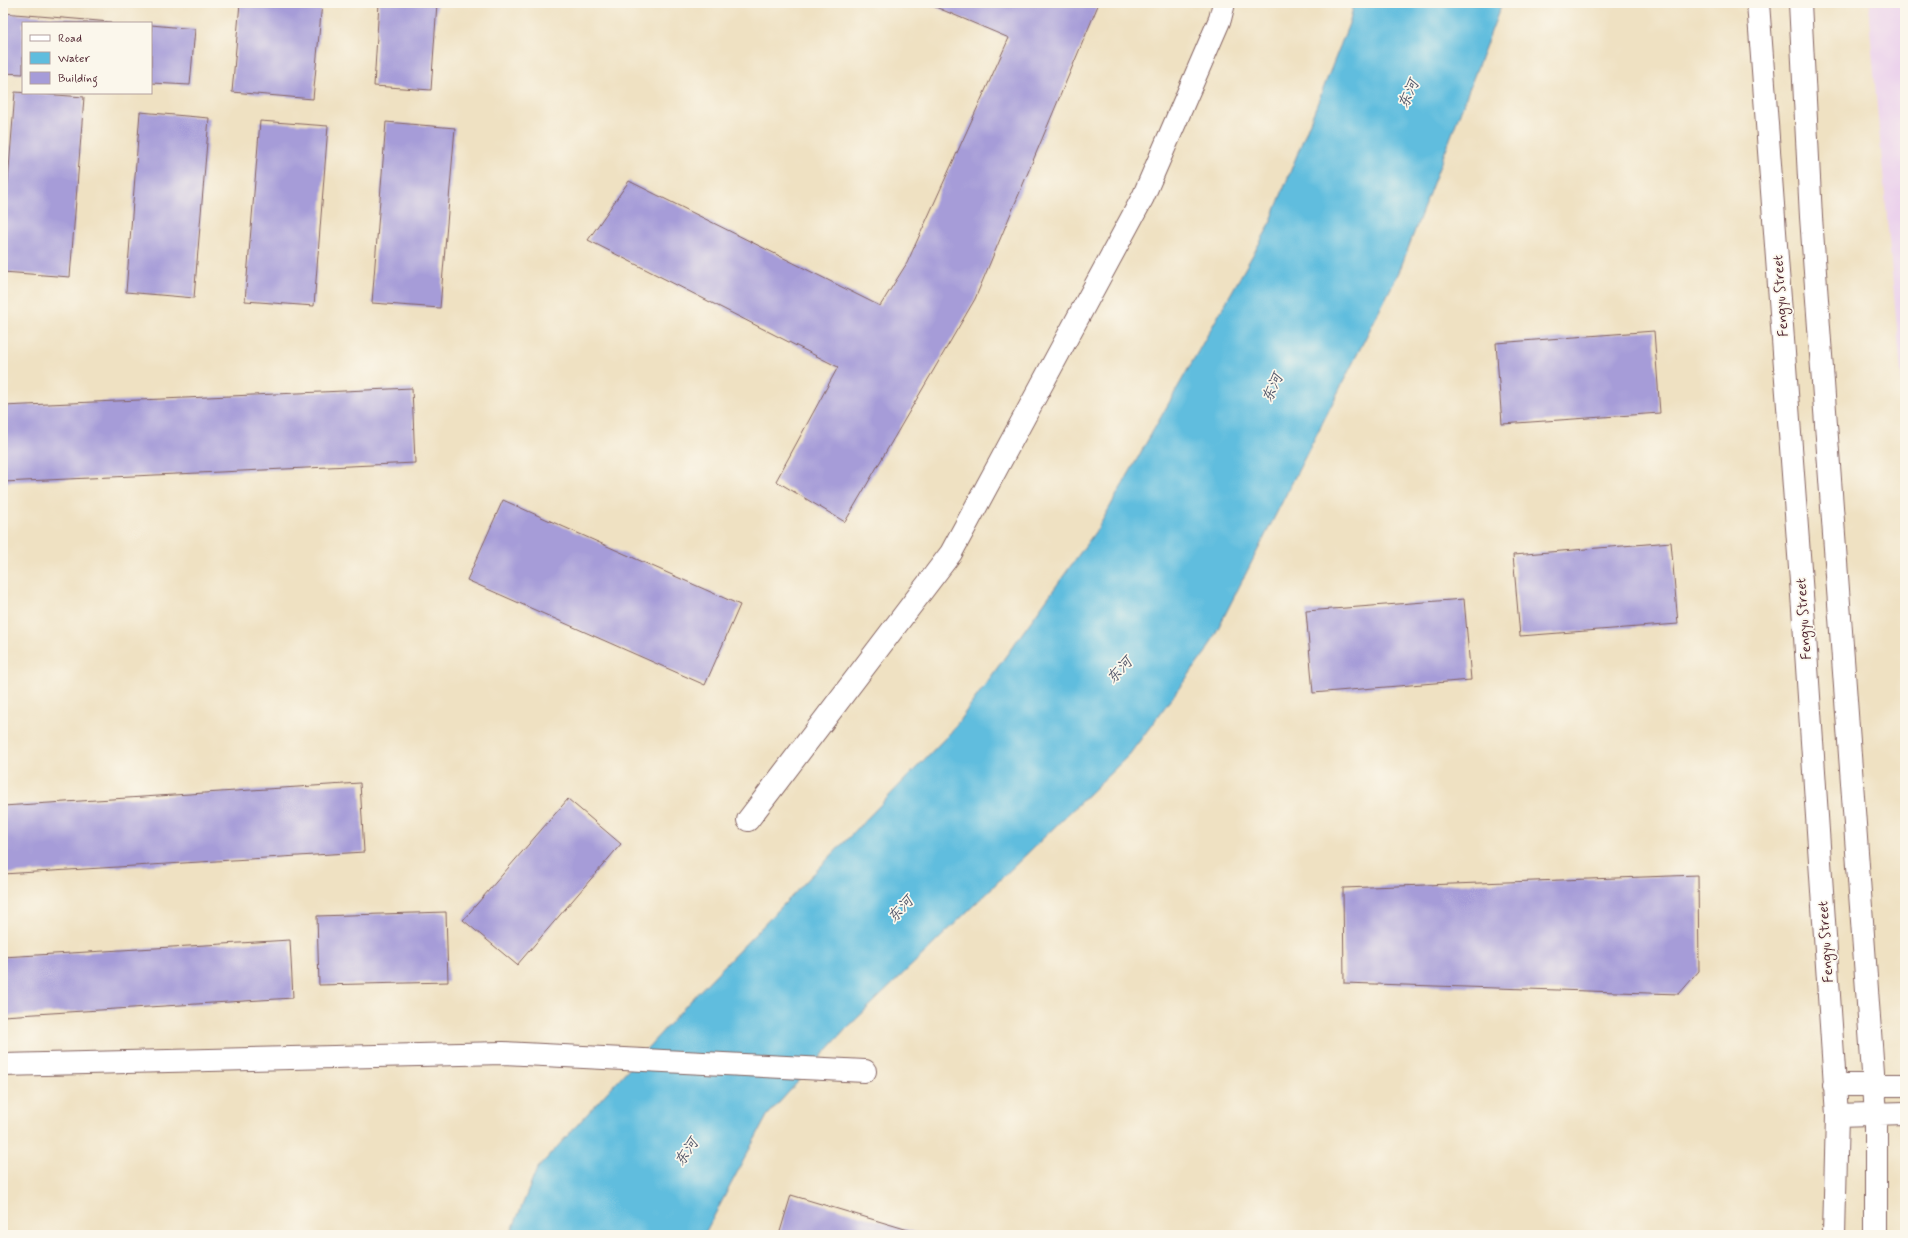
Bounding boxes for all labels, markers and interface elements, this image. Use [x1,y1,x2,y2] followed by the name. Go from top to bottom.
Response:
[22,22,152,94] legend
[58,31,82,47] text: Road
[58,51,90,67] text: Water
[58,71,98,88] text: Building
[1394,74,1426,112] water label: 东河
[1769,254,1794,337] street label: Fengyu Street
[1258,368,1290,406] water label: 东河
[1792,577,1817,660] street label: Fengyu Street
[1102,651,1139,688] water label: 东河
[883,890,920,927] water label: 东河
[1814,900,1839,983] street label: Fengyu Street
[670,1132,705,1171] water label: 东河

